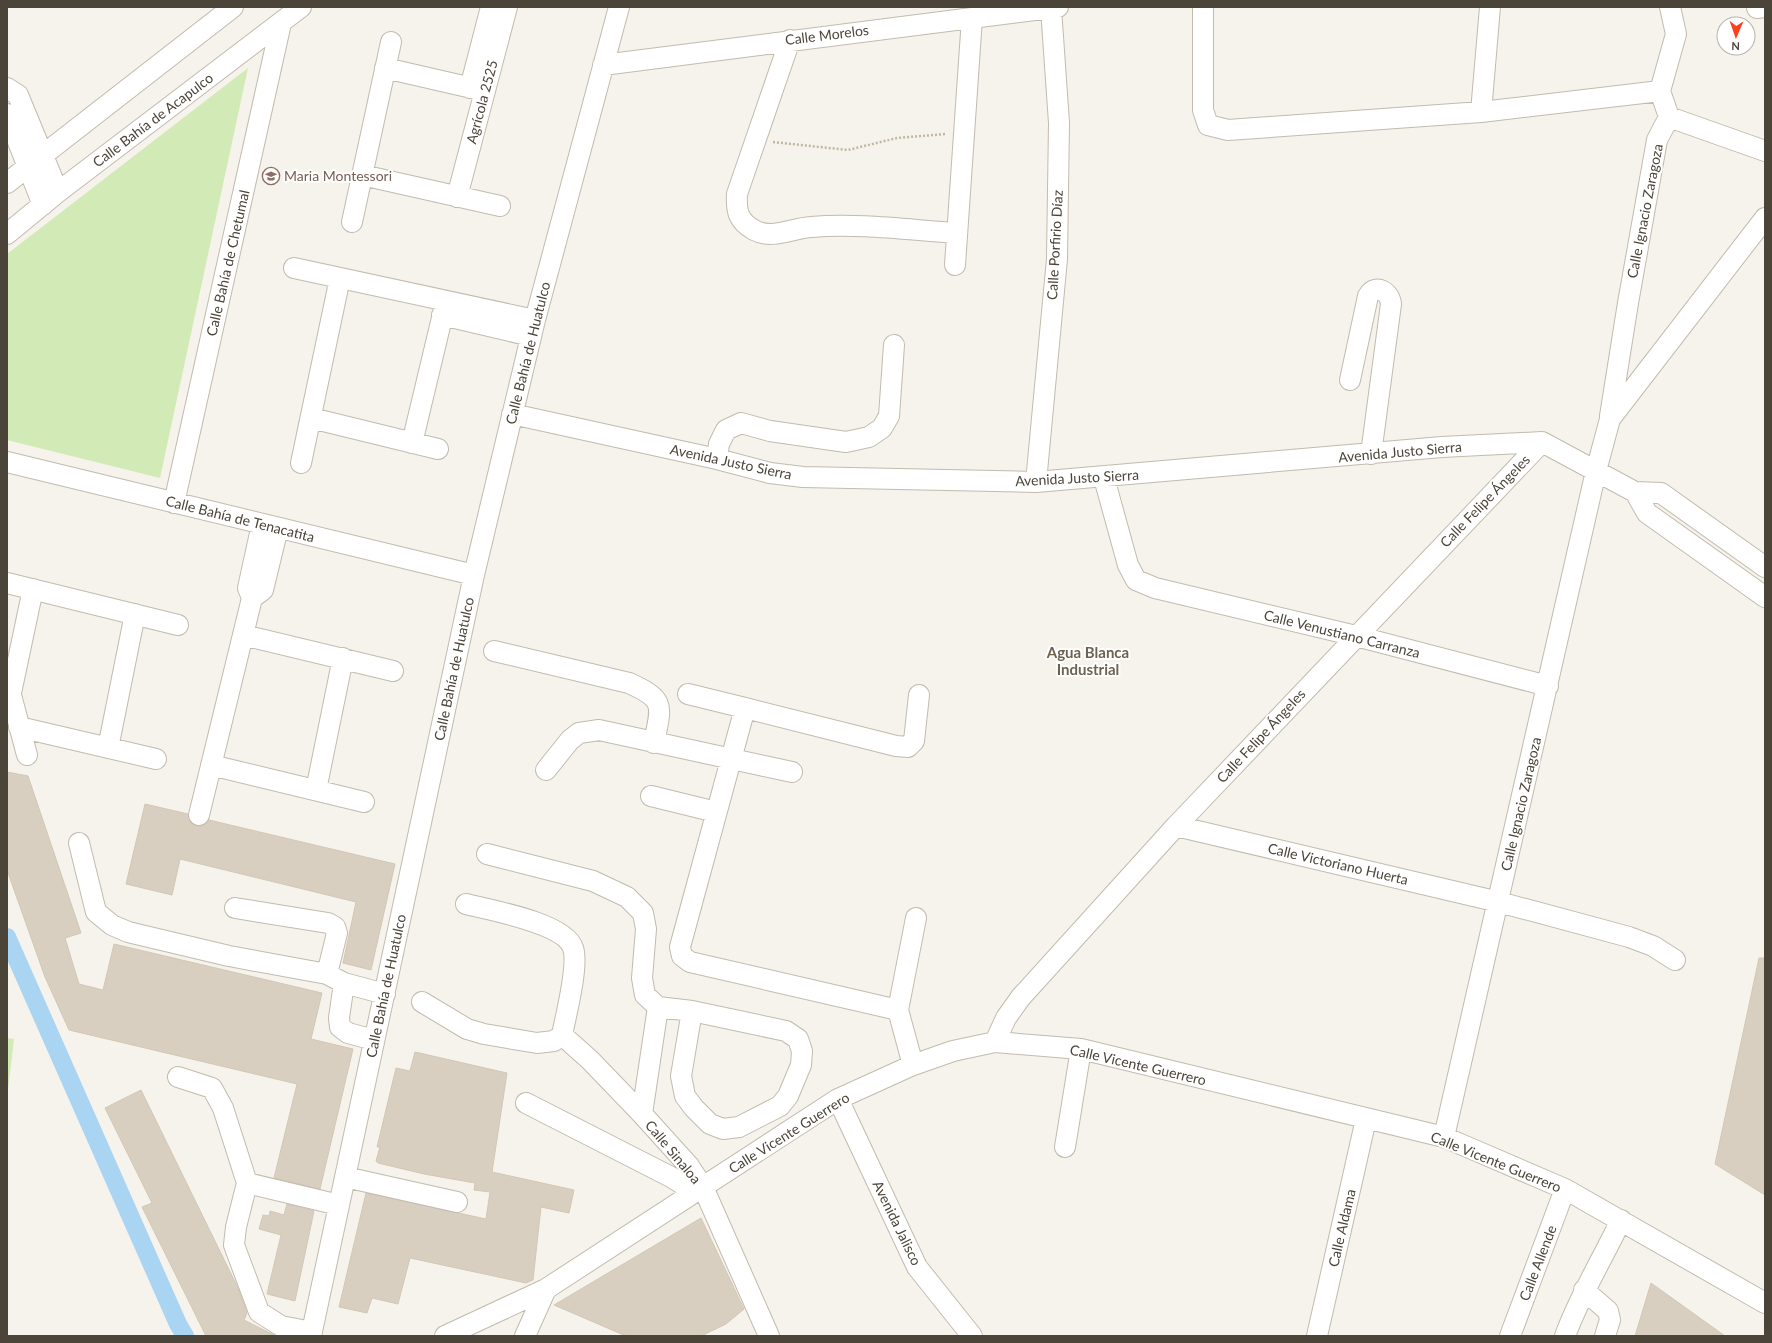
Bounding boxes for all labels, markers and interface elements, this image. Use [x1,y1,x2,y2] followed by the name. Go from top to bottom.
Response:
[1716,16,1756,56] north arrow
[784,21,870,48] street label: Calle Morelos
[1731,40,1740,53] text: N
[462,58,501,146] street label: Agrícola 2525
[89,69,216,170] street label: Calle Bahía de Acapulco
[1623,142,1666,280] street label: Calle Ignacio Zaragoza
[261,166,281,186] school or university icon: Maria Montessori
[284,167,392,184] place label: Maria Montessori
[202,188,253,338] street label: Calle Bahía de Chetumal
[1043,190,1066,300] street label: Calle Porfirio Díaz
[502,280,553,426] street label: Calle Bahía de Huatulco
[1337,438,1462,465] street label: Avenida Justo Sierra
[669,440,794,483] street label: Avenida Justo Sierra
[1436,451,1533,551] street label: Calle Felipe Ángeles
[1015,466,1139,489] street label: Avenida Justo Sierra
[164,492,316,545] street label: Calle Bahía de Tenacatita
[430,596,477,742] street label: Calle Bahía de Huatulco
[1262,606,1422,661] street label: Calle Venustiano Carranza
[1046,643,1129,678] district label: Agua Blanca Industrial
[1213,685,1309,786] street label: Calle Felipe Ángeles
[1497,735,1544,872] street label: Calle Ignacio Zaragoza
[1266,839,1410,888] street label: Calle Victoriano Huerta
[362,913,409,1059] street label: Calle Bahía de Huatulco
[1068,1041,1208,1088] street label: Calle Vicente Guerrero
[725,1088,852,1177] street label: Calle Vicente Guerrero
[642,1116,705,1187] street label: Calle Sinaloa
[1428,1128,1564,1196] street label: Calle Vicente Guerrero
[870,1178,925,1268] street label: Avenida Jalisco
[1324,1187,1359,1269] street label: Calle Aldama
[1515,1222,1560,1303] street label: Calle Allende

